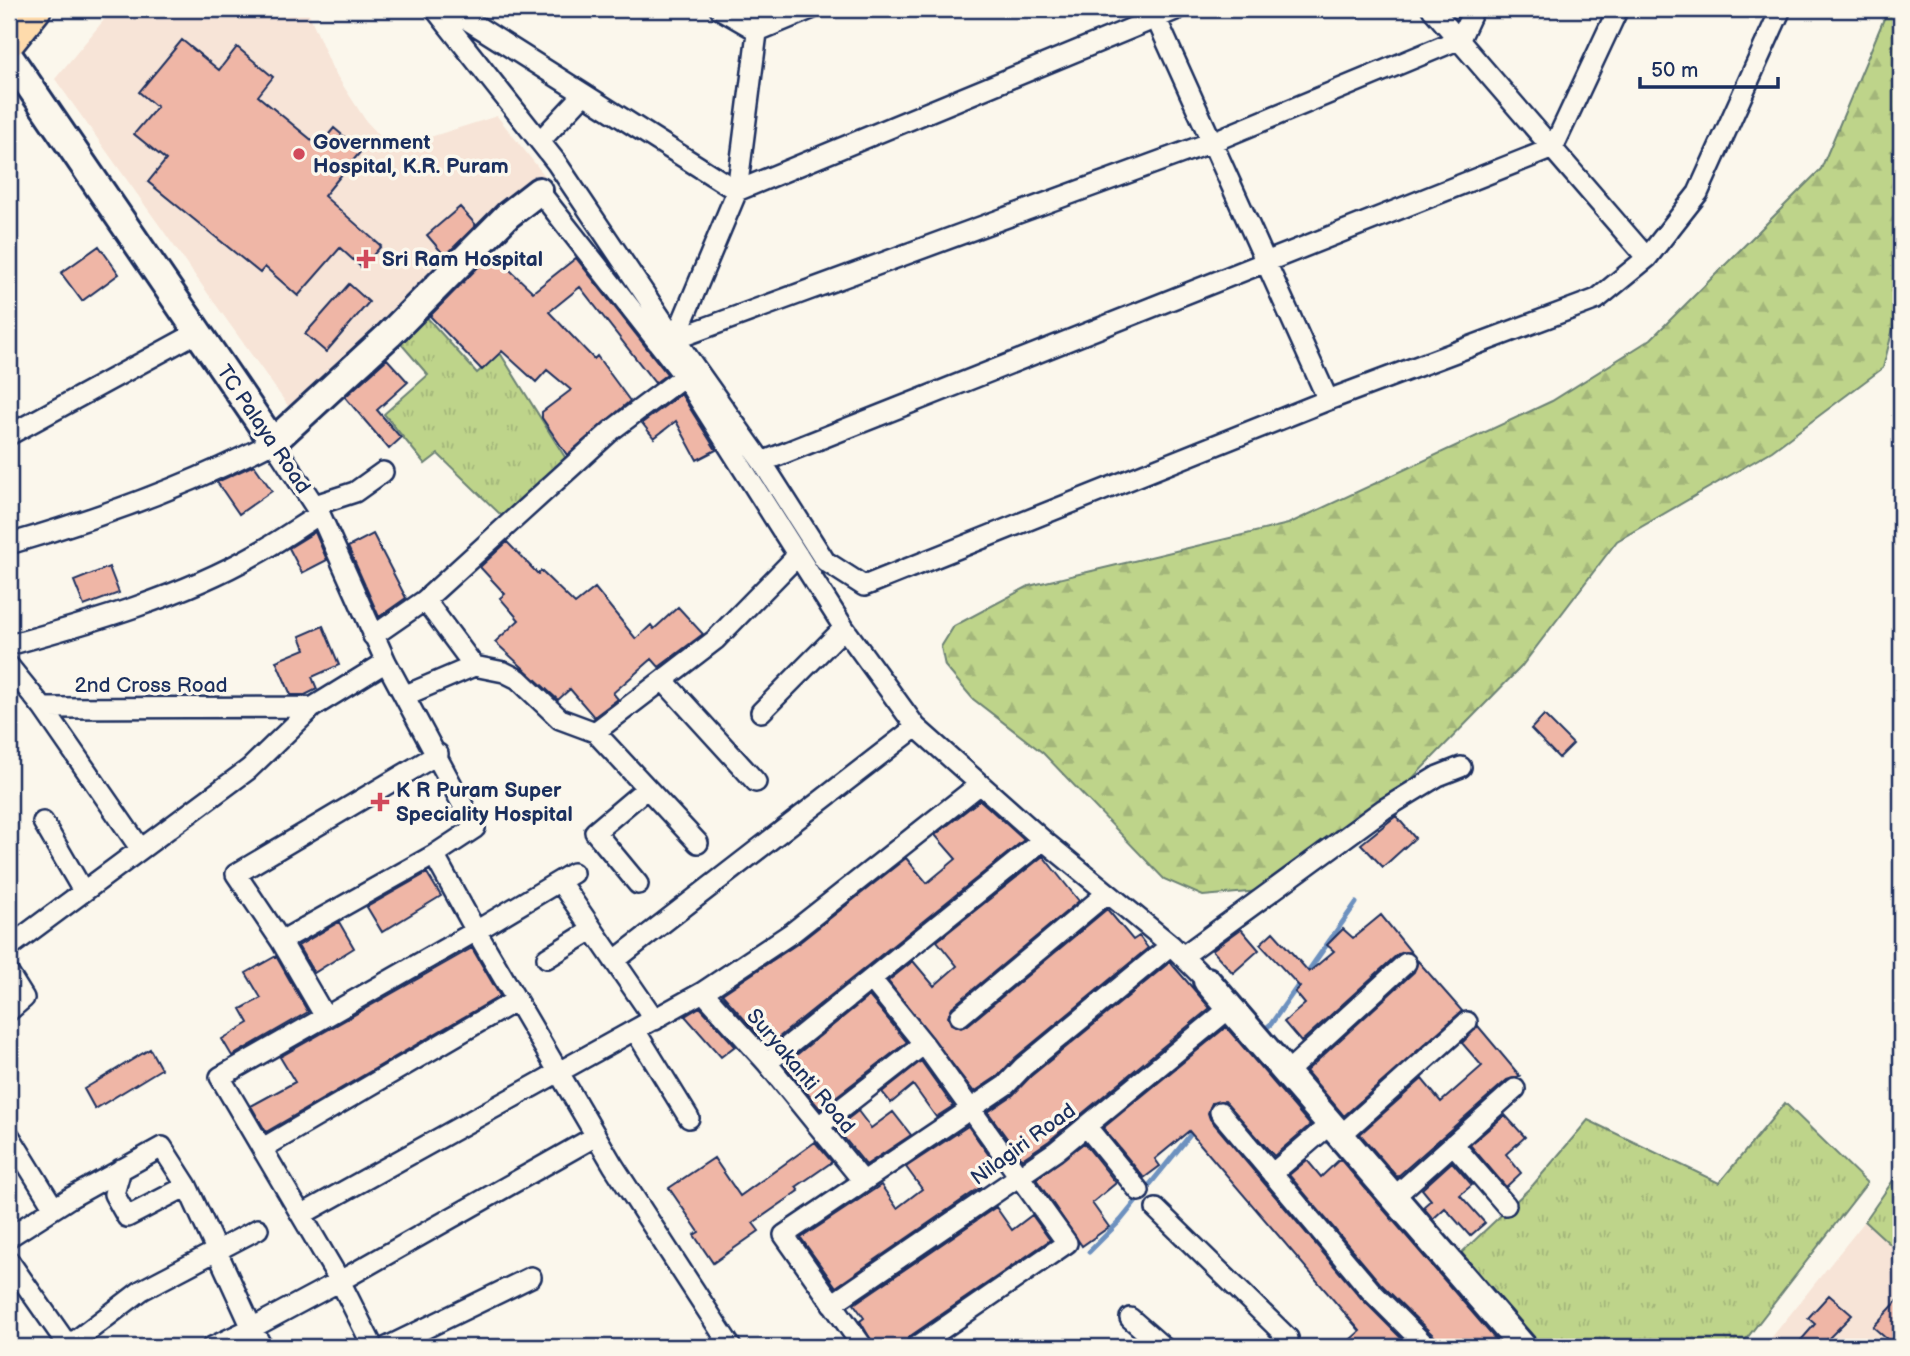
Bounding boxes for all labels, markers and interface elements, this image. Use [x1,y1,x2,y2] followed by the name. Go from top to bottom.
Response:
[1640,46,1779,90] scale bar
[1651,58,1698,83] text: 50 m
[313,130,509,179] place label: Government Hospital, K.R. Puram
[291,146,307,162] marker: Government Hospital, K.R. Puram
[382,247,543,272] place label: Sri Ram Hospital
[356,249,376,269] marker: Sri Ram Hospital
[211,360,316,498] street label: TC Palaya Road
[74,673,228,698] street label: 2nd Cross Road
[396,778,573,827] place label: K R Puram Super Speciality Hospital
[370,792,390,812] marker: K R Puram Super Speciality Hospital
[741,1004,860,1139] street label: Suryakanti Road
[966,1098,1080,1191] street label: Nilagiri Road

